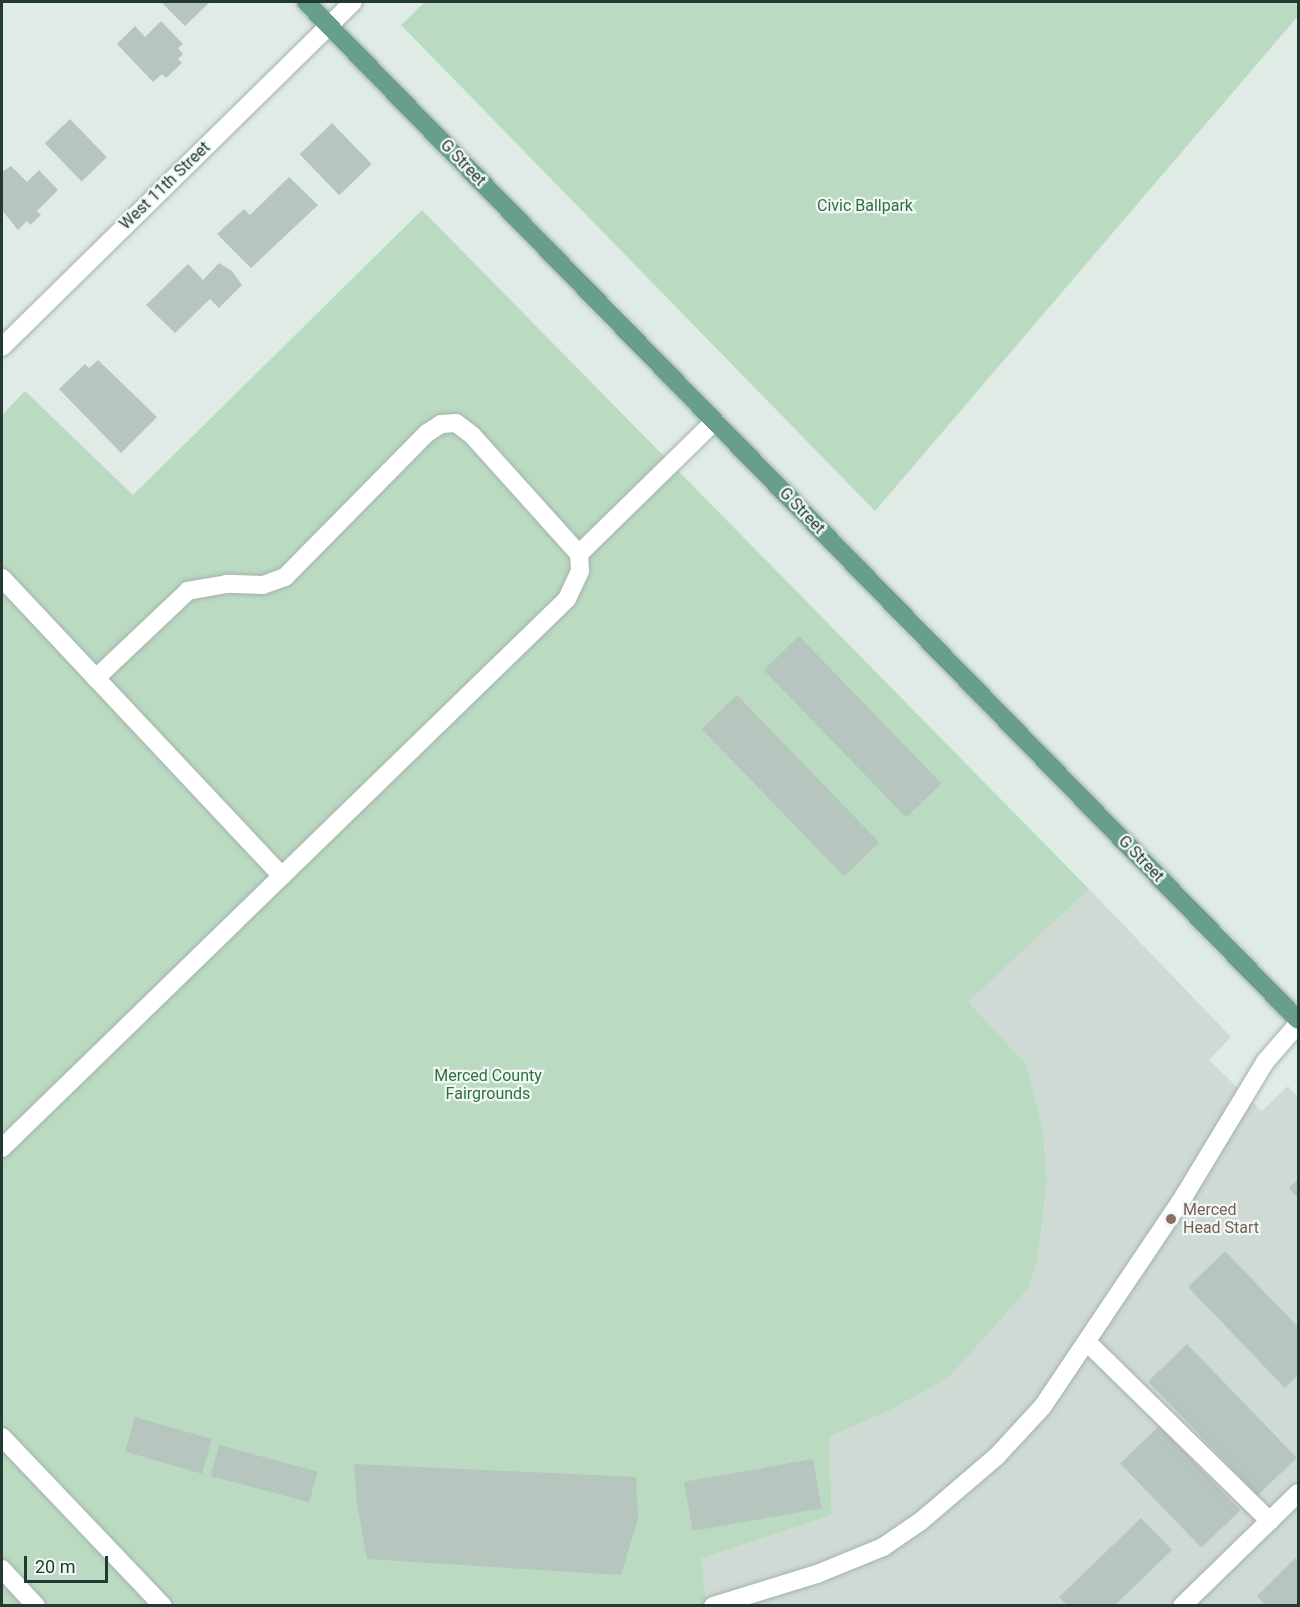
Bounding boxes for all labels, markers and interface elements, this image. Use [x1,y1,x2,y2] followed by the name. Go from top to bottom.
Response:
[436,136,490,190] street label: G Street
[116,138,214,234] street label: West 11th Street
[817,196,913,216] park label: Civic Ballpark
[775,484,829,538] street label: G Street
[1114,832,1168,886] street label: G Street
[434,1066,542,1104] park label: Merced County Fairgrounds
[1183,1200,1259,1238] place label: Merced Head Start
[1164,1212,1178,1226] marker: Merced Head Start
[27,1544,111,1582] scale bar
[35,1556,75,1577] text: 20 m

